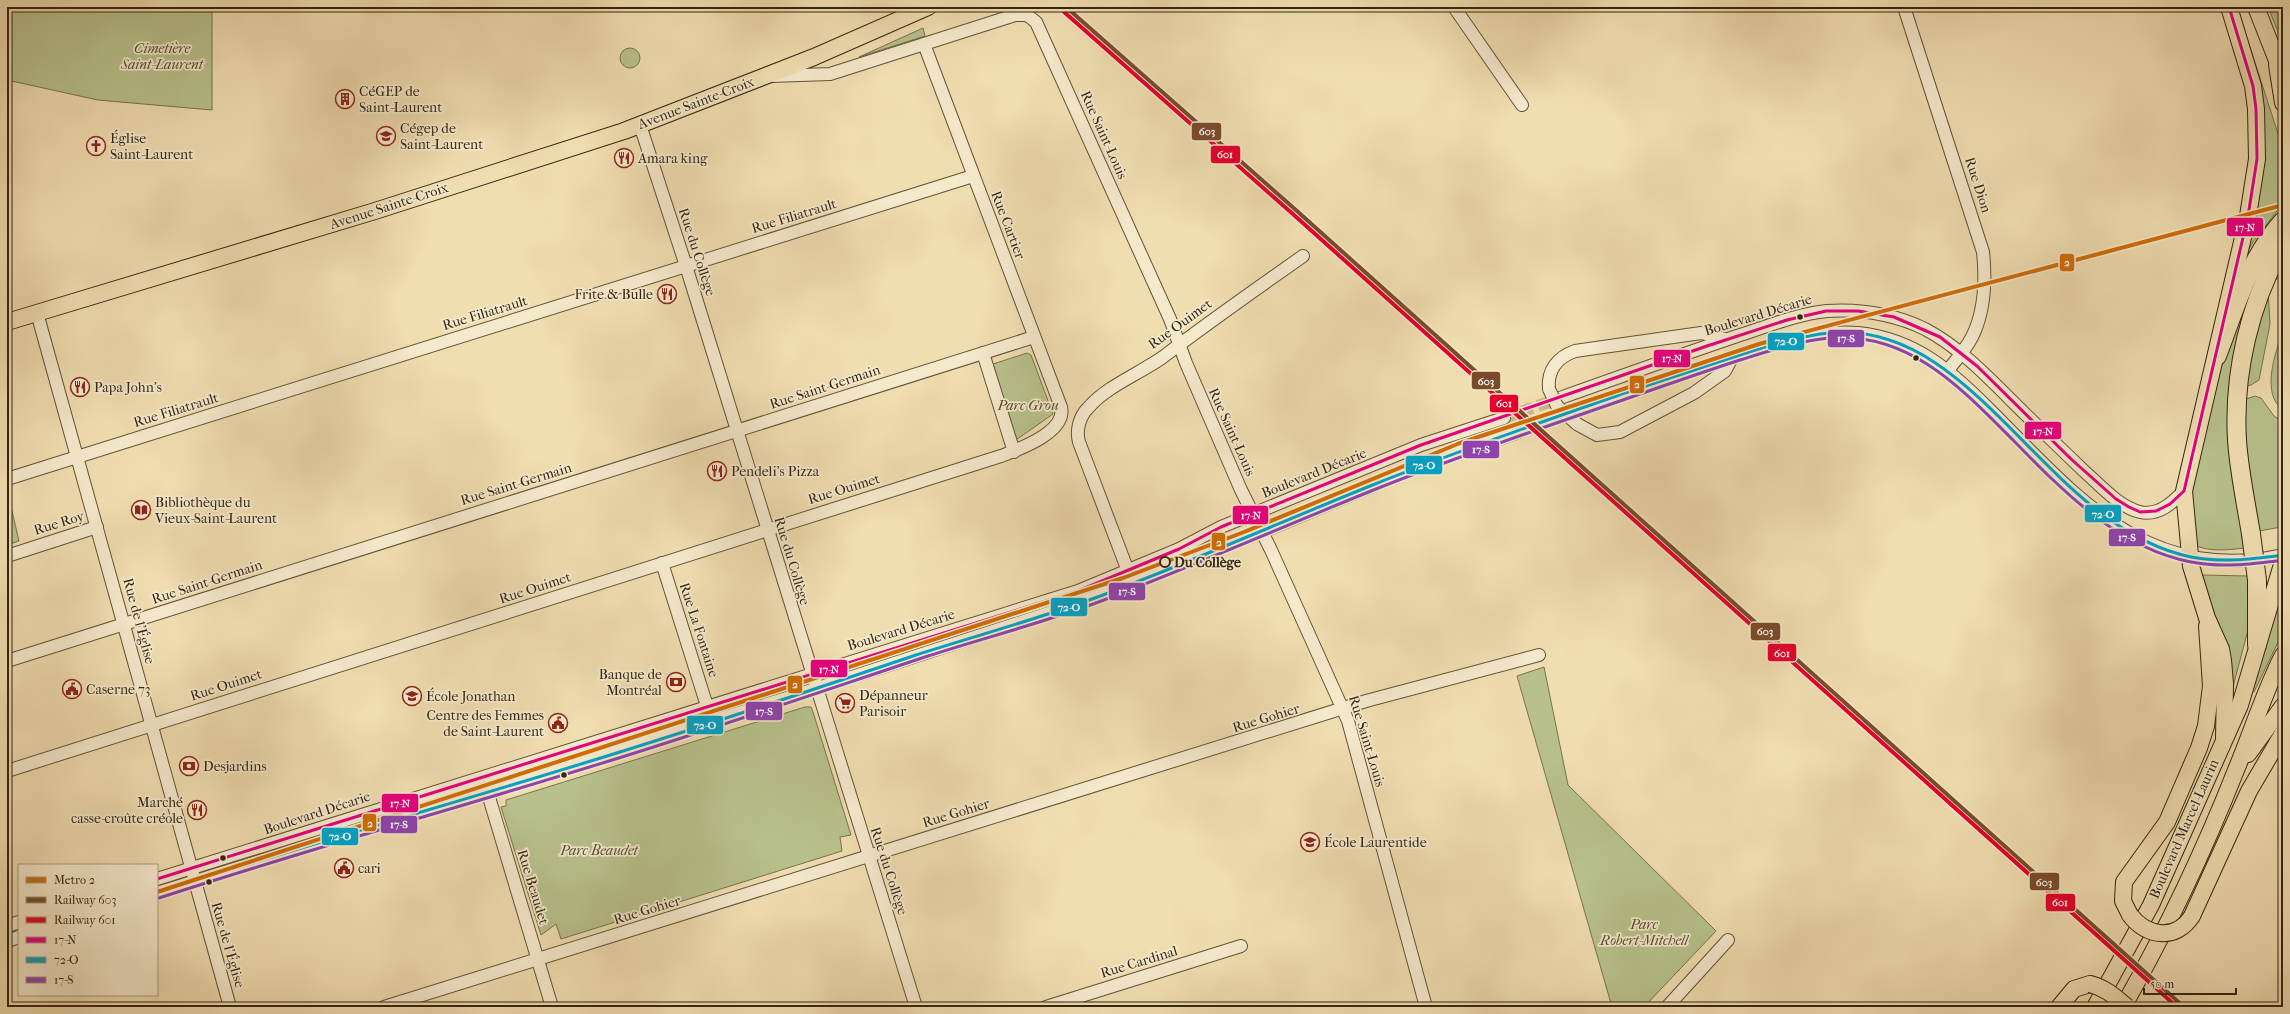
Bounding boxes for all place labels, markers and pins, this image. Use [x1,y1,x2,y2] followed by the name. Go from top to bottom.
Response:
[359,83,442,116] place label: CéGEP de Saint-Laurent
[334,88,356,110] building icon: CéGEP de Saint-Laurent
[400,120,483,153] place label: Cégep de Saint-Laurent
[375,125,397,147] school or university icon: Cégep de Saint-Laurent
[110,129,193,163] place label: Église Saint-Laurent
[85,135,107,157] church icon: Église Saint-Laurent
[613,147,635,169] restaurant icon: Amara king
[637,150,708,167] place label: Amara king
[656,283,678,305] restaurant icon: Frite & Bulle
[574,286,653,303] place label: Frite & Bulle
[1795,312,1805,322] unlabelled marker
[1911,353,1921,363] unlabelled marker
[69,376,91,398] restaurant icon: Papa John's
[94,379,162,396] place label: Papa John's
[706,460,728,482] restaurant icon: Pendeli's Pizza
[731,463,820,480] place label: Pendeli's Pizza
[154,494,277,527] place label: Bibliothèque du Vieux-Saint-Laurent
[130,499,152,521] library icon: Bibliothèque du Vieux-Saint-Laurent
[1174,554,1241,571] place label: Du Collège
[1159,556,1171,568] marker: Du Collège
[599,666,662,699] place label: Banque de Montréal
[665,671,687,693] bank icon: Banque de Montréal
[61,678,83,700] public building icon: Caserne 73
[86,681,150,698] place label: Caserne 73
[401,685,423,707] school or university icon: École Jonathan
[426,687,515,705] place label: École Jonathan
[859,687,928,720] place label: Dépanneur Parisoir
[834,692,856,714] supermarket icon: Dépanneur Parisoir
[426,707,544,740] place label: Centre des Femmes de Saint-Laurent
[547,712,569,734] public building icon: Centre des Femmes de Saint-Laurent
[178,755,200,777] bank icon: Desjardins
[203,758,267,775] place label: Desjardins
[559,770,569,780] unlabelled marker
[71,794,183,827] place label: Marché casse-croûte créole
[186,799,208,821] restaurant icon: Marché casse-croûte créole
[1299,831,1321,853] school or university icon: École Laurentide
[1324,833,1427,851] place label: École Laurentide
[218,853,228,863] unlabelled marker
[333,857,355,879] public building icon: cari
[358,860,381,877] place label: cari
[204,877,214,887] unlabelled marker

